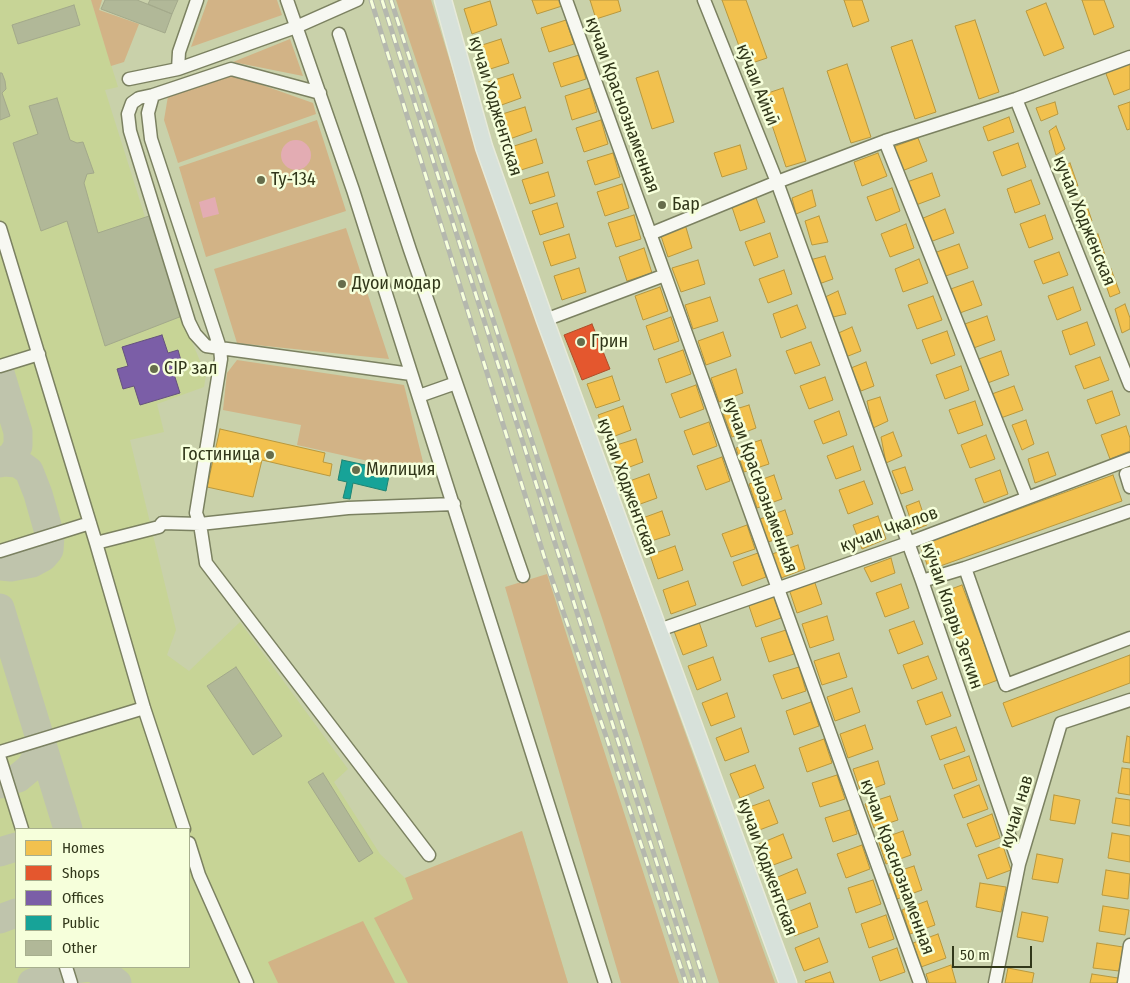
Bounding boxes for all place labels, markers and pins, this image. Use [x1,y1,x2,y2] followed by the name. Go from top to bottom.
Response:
[271,169,316,191] place label: Ту-134
[255,174,267,186] marker: Ту-134
[672,194,700,216] place label: Бар
[656,199,668,211] marker: Бар
[352,273,441,295] place label: Дуои модар
[336,278,348,290] marker: Дуои модар
[591,331,628,353] place label: Грин
[575,336,587,348] marker: Грин
[164,358,217,380] place label: CIP зал
[148,363,160,375] marker: CIP зал
[182,444,260,466] place label: Гостиница
[264,449,276,461] marker: Гостиница
[366,459,435,481] place label: Милиция
[350,464,362,476] marker: Милиция

